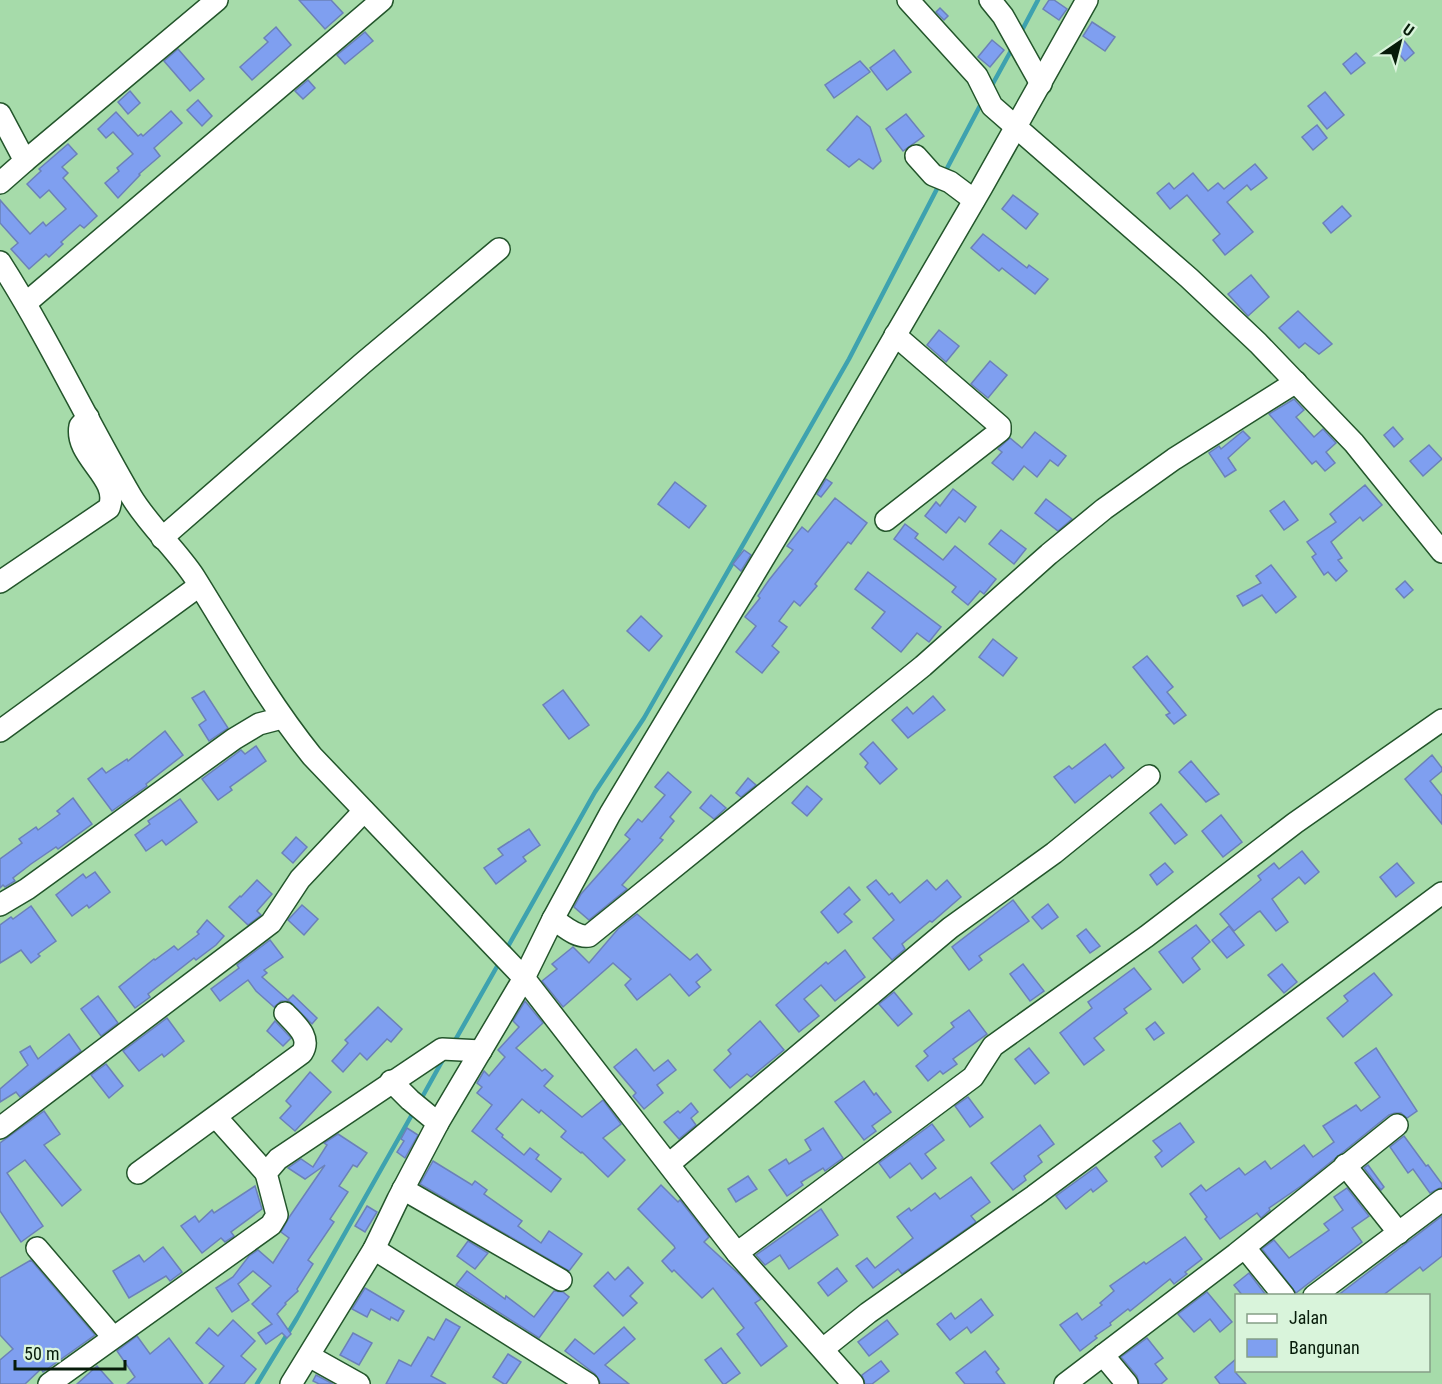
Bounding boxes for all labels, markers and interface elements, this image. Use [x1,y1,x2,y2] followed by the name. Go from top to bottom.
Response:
[1370,12,1430,72] north arrow
[1399,20,1418,41] text: U
[1235,1294,1430,1372] legend
[1289,1307,1328,1328] text: Jalan
[15,1333,124,1371] scale bar
[1289,1337,1360,1358] text: Bangunan
[24,1343,59,1364] text: 50 m

